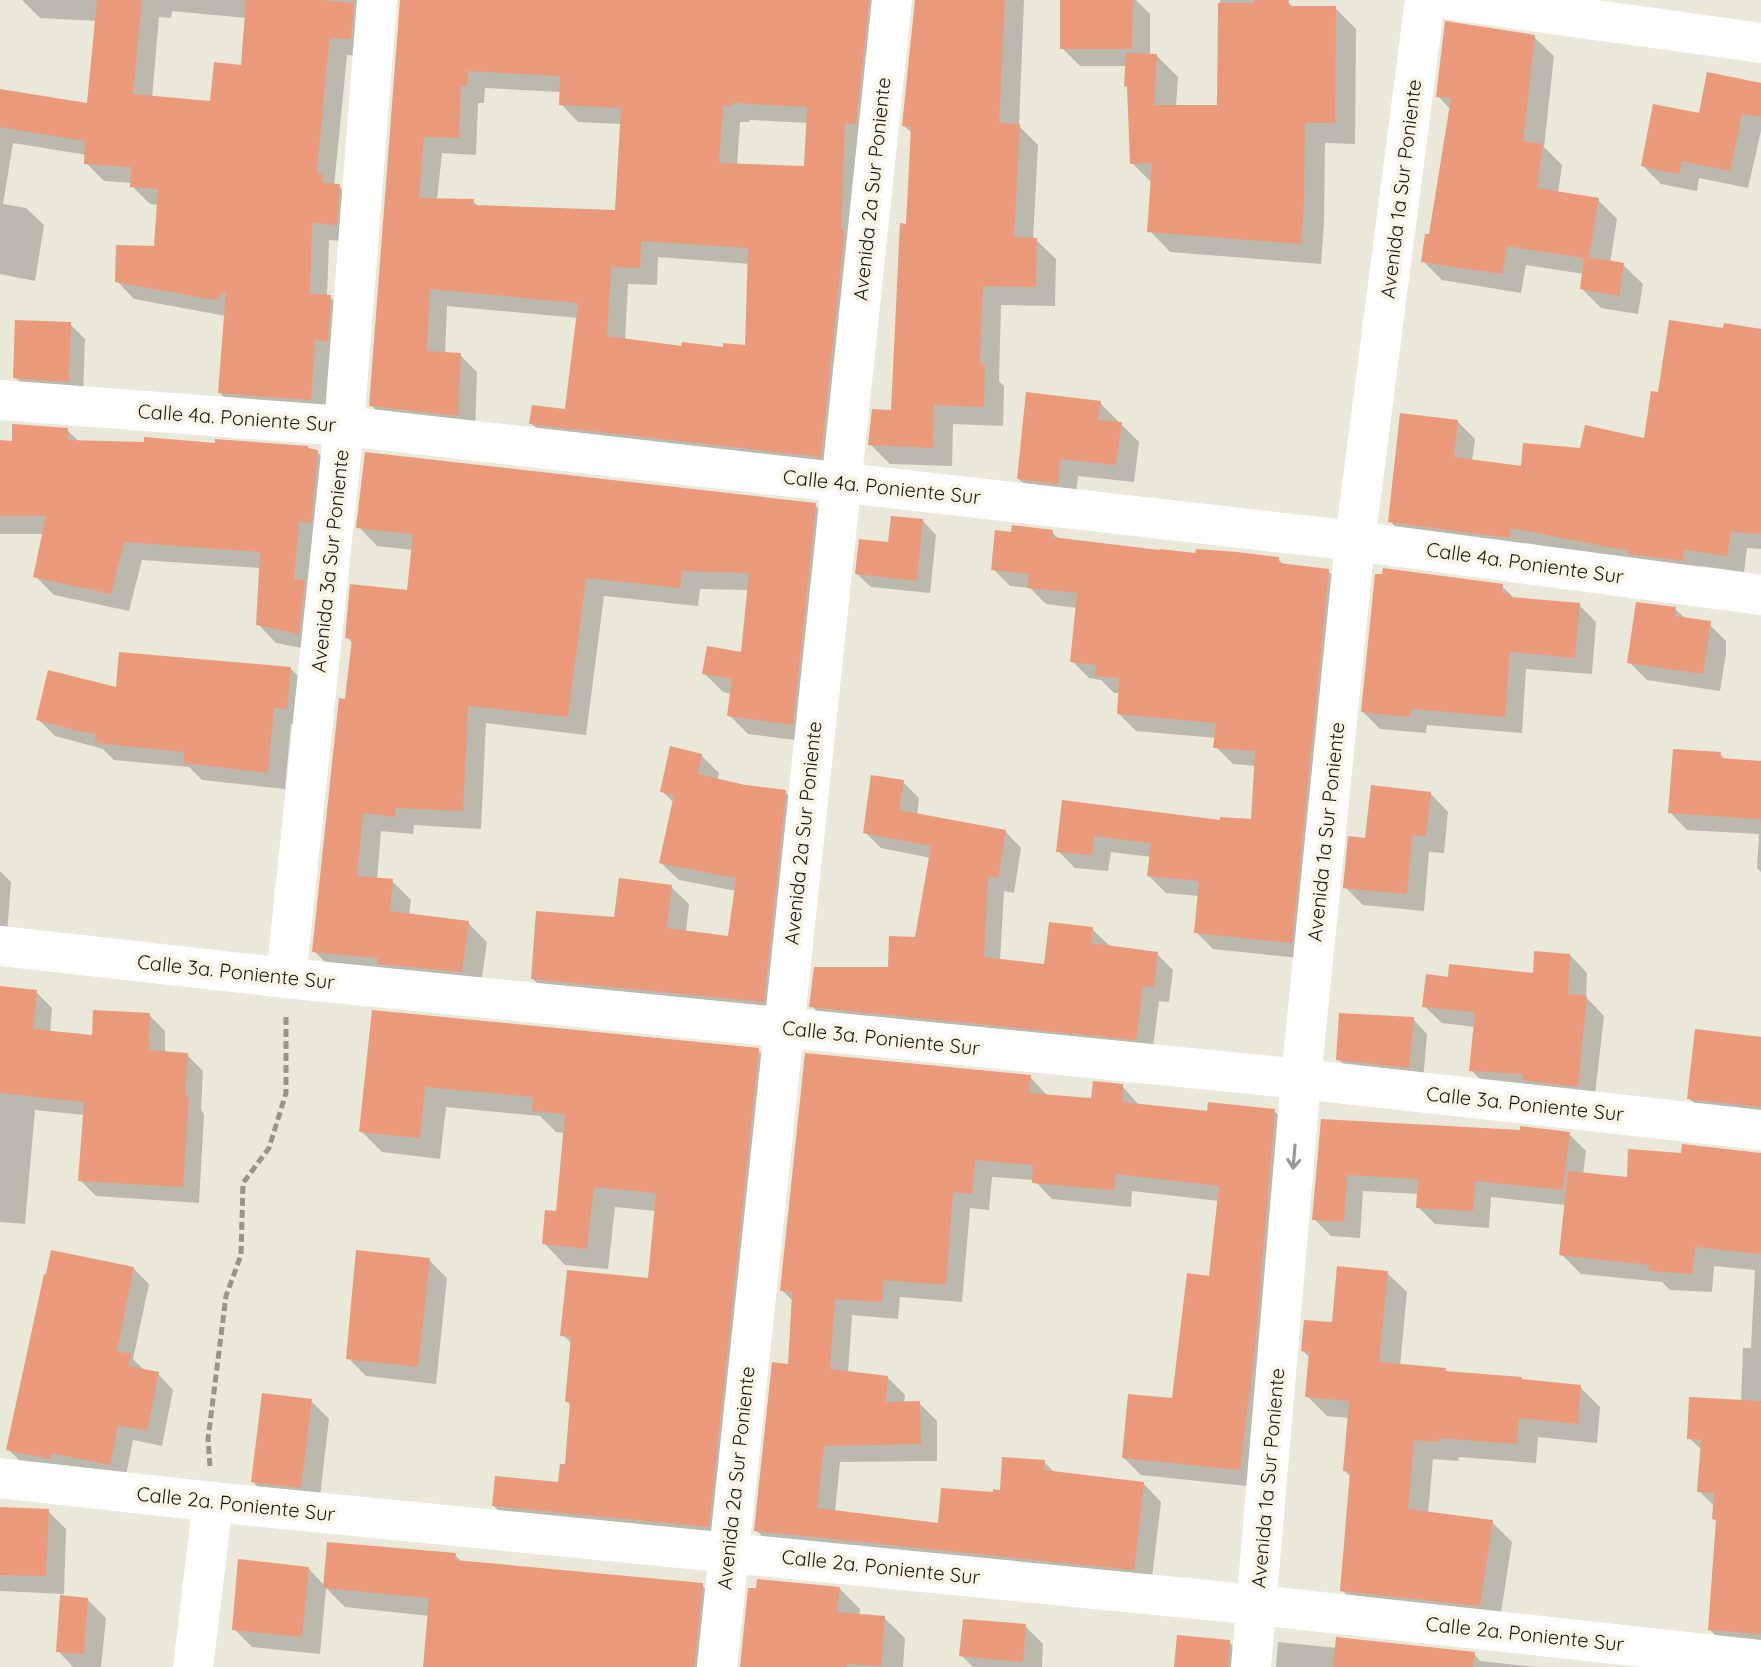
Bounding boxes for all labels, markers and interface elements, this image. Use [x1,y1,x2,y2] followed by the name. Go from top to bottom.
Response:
[847,76,896,302] street label: Avenida 2a Sur Poniente
[1375,78,1426,300] street label: Avenida 1a Sur Poniente
[137,398,337,437] street label: Calle 4a. Poniente Sur
[305,448,354,674] street label: Avenida 3a Sur Poniente
[782,464,983,509] street label: Calle 4a. Poniente Sur
[1425,536,1626,589] street label: Calle 4a. Poniente Sur
[778,720,827,946] street label: Avenida 2a Sur Poniente
[1302,721,1349,943] street label: Avenida 1a Sur Poniente
[136,949,337,994] street label: Calle 3a. Poniente Sur
[781,1015,982,1060] street label: Calle 3a. Poniente Sur
[1425,1081,1626,1126] street label: Calle 3a. Poniente Sur
[1286,1143,1301,1170] one-way arrow
[711,1365,760,1591] street label: Avenida 2a Sur Poniente
[1245,1367,1290,1589] street label: Avenida 1a Sur Poniente
[136,1481,337,1526] street label: Calle 2a. Poniente Sur
[781,1544,982,1589] street label: Calle 2a. Poniente Sur
[1425,1611,1626,1656] street label: Calle 2a. Poniente Sur

